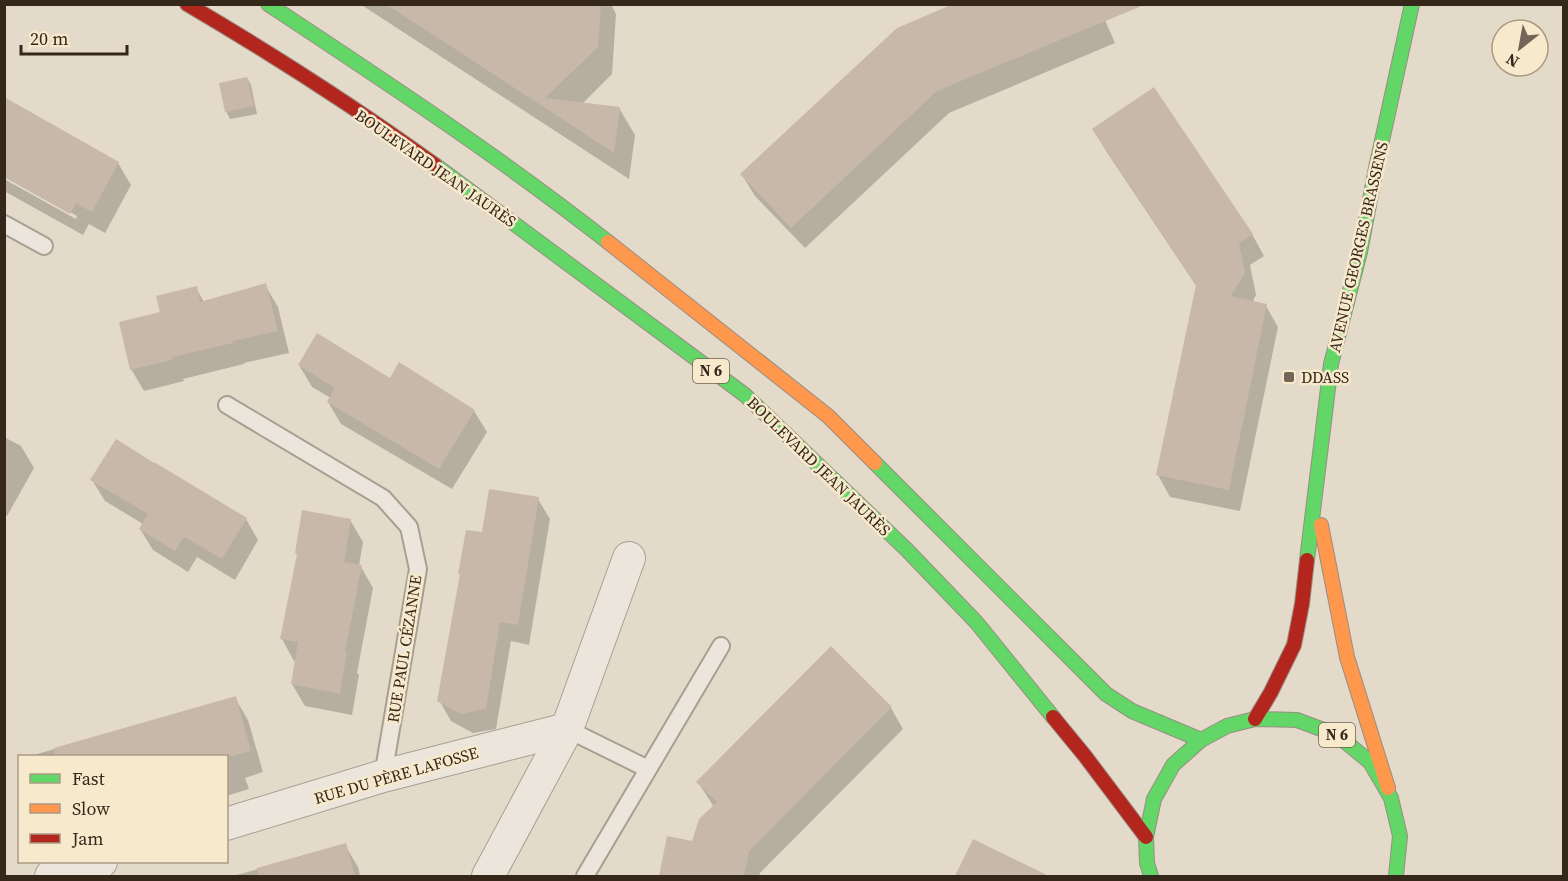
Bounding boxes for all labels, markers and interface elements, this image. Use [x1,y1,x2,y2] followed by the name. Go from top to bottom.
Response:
[21,18,128,56] scale bar
[1490,18,1550,78] north arrow
[30,26,68,51] text: 20 m
[1501,48,1523,73] text: N
[351,104,521,232] street label: BOULEVARD JEAN JAURÈS
[1323,139,1393,355] street label: AVENUE GEORGES BRASSENS
[693,359,729,383] road number: N 6
[1301,366,1349,388] place label: DDASS
[1282,370,1296,384] marker: DDASS
[742,392,896,540] street label: BOULEVARD JEAN JAURÈS
[381,573,427,724] street label: RUE PAUL CÉZANNE
[1319,723,1355,747] road number: N 6
[311,741,481,809] street label: RUE DU PÈRE LAFOSSE
[18,755,228,863] legend
[72,766,105,791] text: Fast
[72,796,110,821] text: Slow
[71,826,104,851] text: Jam

